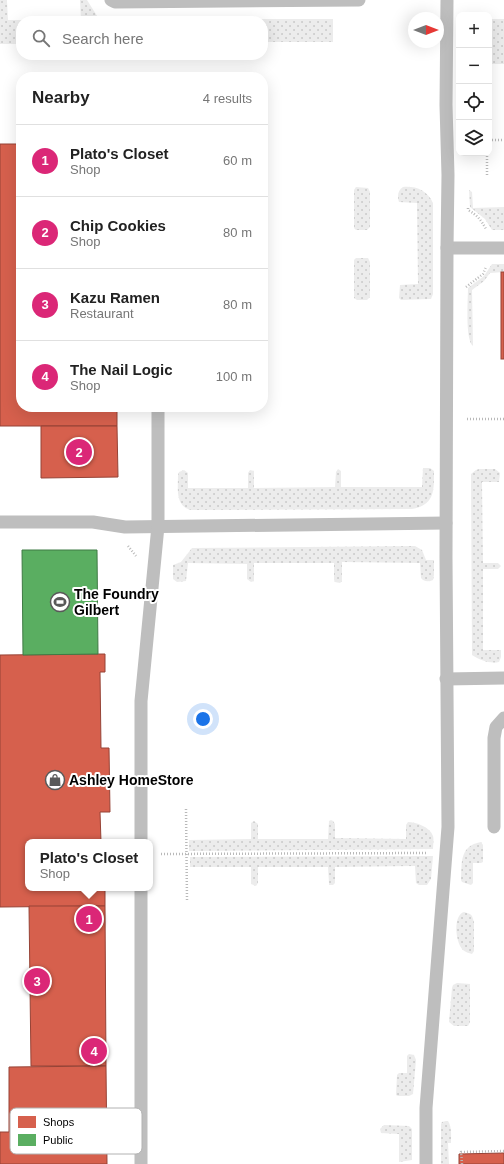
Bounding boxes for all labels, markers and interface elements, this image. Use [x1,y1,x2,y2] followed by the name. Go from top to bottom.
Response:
[408,12,444,48] north arrow
[456,12,492,156] map controls
[456,12,492,48] button: +
[16,16,268,60] search box
[30,27,52,49] icon: search
[62,30,144,47] text: Search here
[456,48,492,84] button: −
[456,84,492,120] button: locate
[32,88,90,107] text: Nearby
[203,91,252,106] text: 4 results
[456,120,492,156] button: layers
[70,145,169,162] text: Plato's Closet
[41,153,49,168] text: 1
[223,153,252,168] text: 60 m
[70,162,100,177] text: Shop
[70,217,166,234] text: Chip Cookies
[41,225,49,240] text: 2
[223,225,252,240] text: 80 m
[70,234,100,249] text: Shop
[70,289,160,306] text: Kazu Ramen
[41,297,49,312] text: 3
[223,297,252,312] text: 80 m
[70,306,134,321] text: Restaurant
[70,361,173,378] text: The Nail Logic
[41,369,49,384] text: 4
[216,369,252,384] text: 100 m
[70,378,100,393] text: Shop
[66,437,92,467] pin: 2
[74,586,159,618] place label: The Foundry Gilbert
[49,591,71,613] sports icon: The Foundry Gilbert
[193,709,213,729] your location
[44,769,66,791] shop icon: Ashley HomeStore
[69,772,194,788] place label: Ashley HomeStore
[25,839,153,891] popup
[40,849,138,866] text: Plato's Closet
[40,866,70,881] text: Shop
[76,904,102,934] pin: 1
[24,966,50,996] pin: 3
[81,1036,107,1066] pin: 4
[10,1108,142,1154] legend
[43,1116,75,1128] text: Shops
[43,1134,73,1146] text: Public

